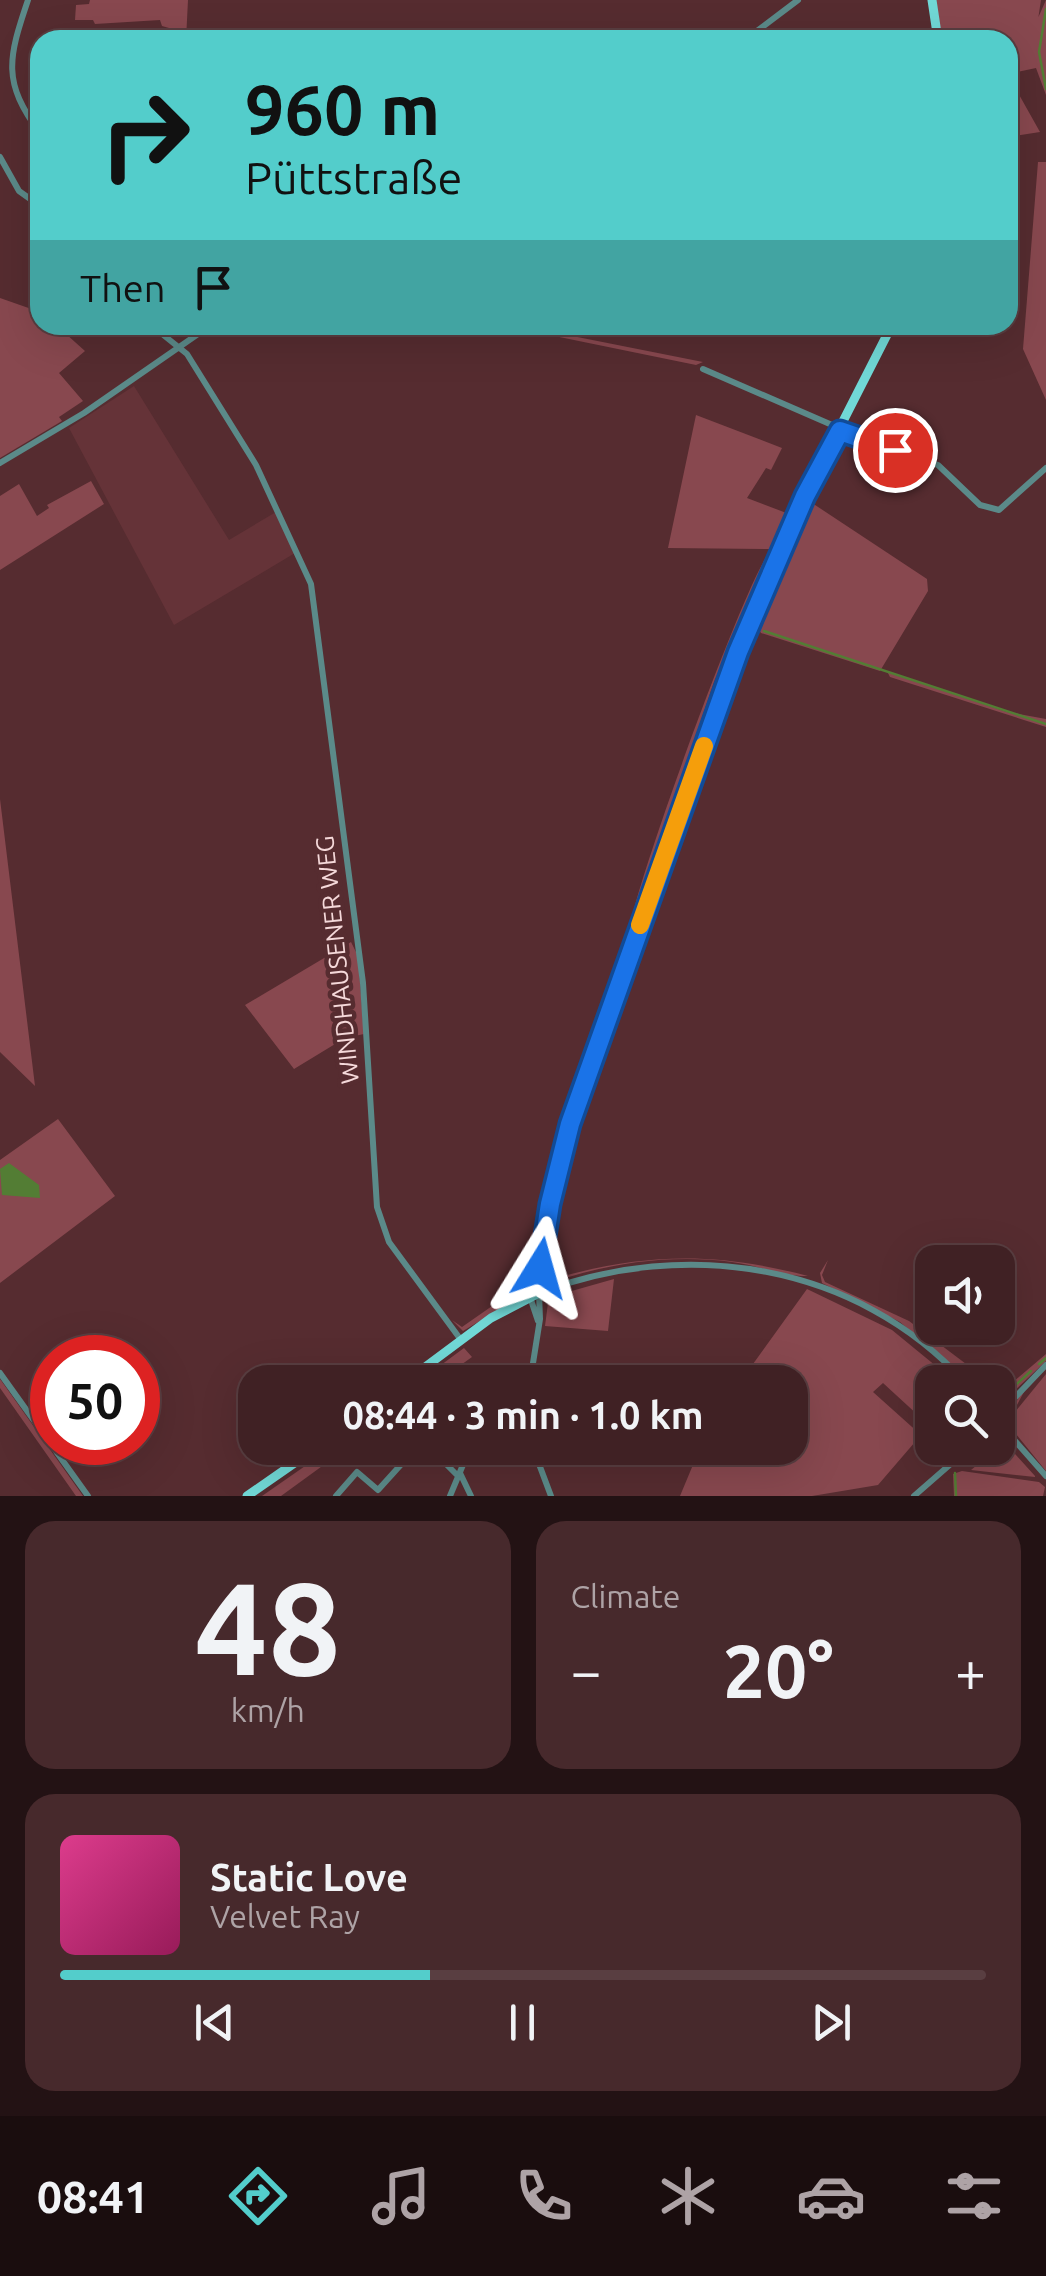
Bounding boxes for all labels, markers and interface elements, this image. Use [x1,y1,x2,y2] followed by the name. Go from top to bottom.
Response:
[80,70,210,200] icon: right
[245,70,440,148] text: 960 m
[245,152,462,203] text: Püttstraße
[186,260,241,315] icon: arrive
[80,267,166,309] text: Then
[853,408,938,493] pin
[868,423,923,478] icon: arrive
[310,835,364,1085] street label: WINDHAUSENER WEG
[488,1216,592,1320] position arrow
[915,1245,1015,1465] map controls
[915,1245,1015,1345] button: sound
[30,1335,160,1465] speed limit sign: 50
[915,1365,1015,1465] button: search
[342,1394,704,1436] text: 08:44 · 3 min · 1.0 km
[194,1554,341,1700] text: 48
[571,1578,681,1614] text: Climate
[723,1628,834,1712] text: 20°
[571,1640,602,1701] text: −
[955,1640,986,1701] text: +
[231,1692,305,1728] text: km/h
[210,1856,408,1898] text: Static Love
[210,1898,360,1934] text: Velvet Ray
[187,1995,242,2050] icon: previous
[495,1995,550,2050] icon: pause
[804,1995,859,2050] icon: next
[223,2161,293,2231] icon: directions
[366,2161,436,2231] icon: music
[509,2161,579,2231] icon: phone
[653,2161,723,2231] icon: climate
[796,2161,866,2231] icon: car
[939,2161,1009,2231] icon: filters
[37,2171,149,2222] text: 08:41

